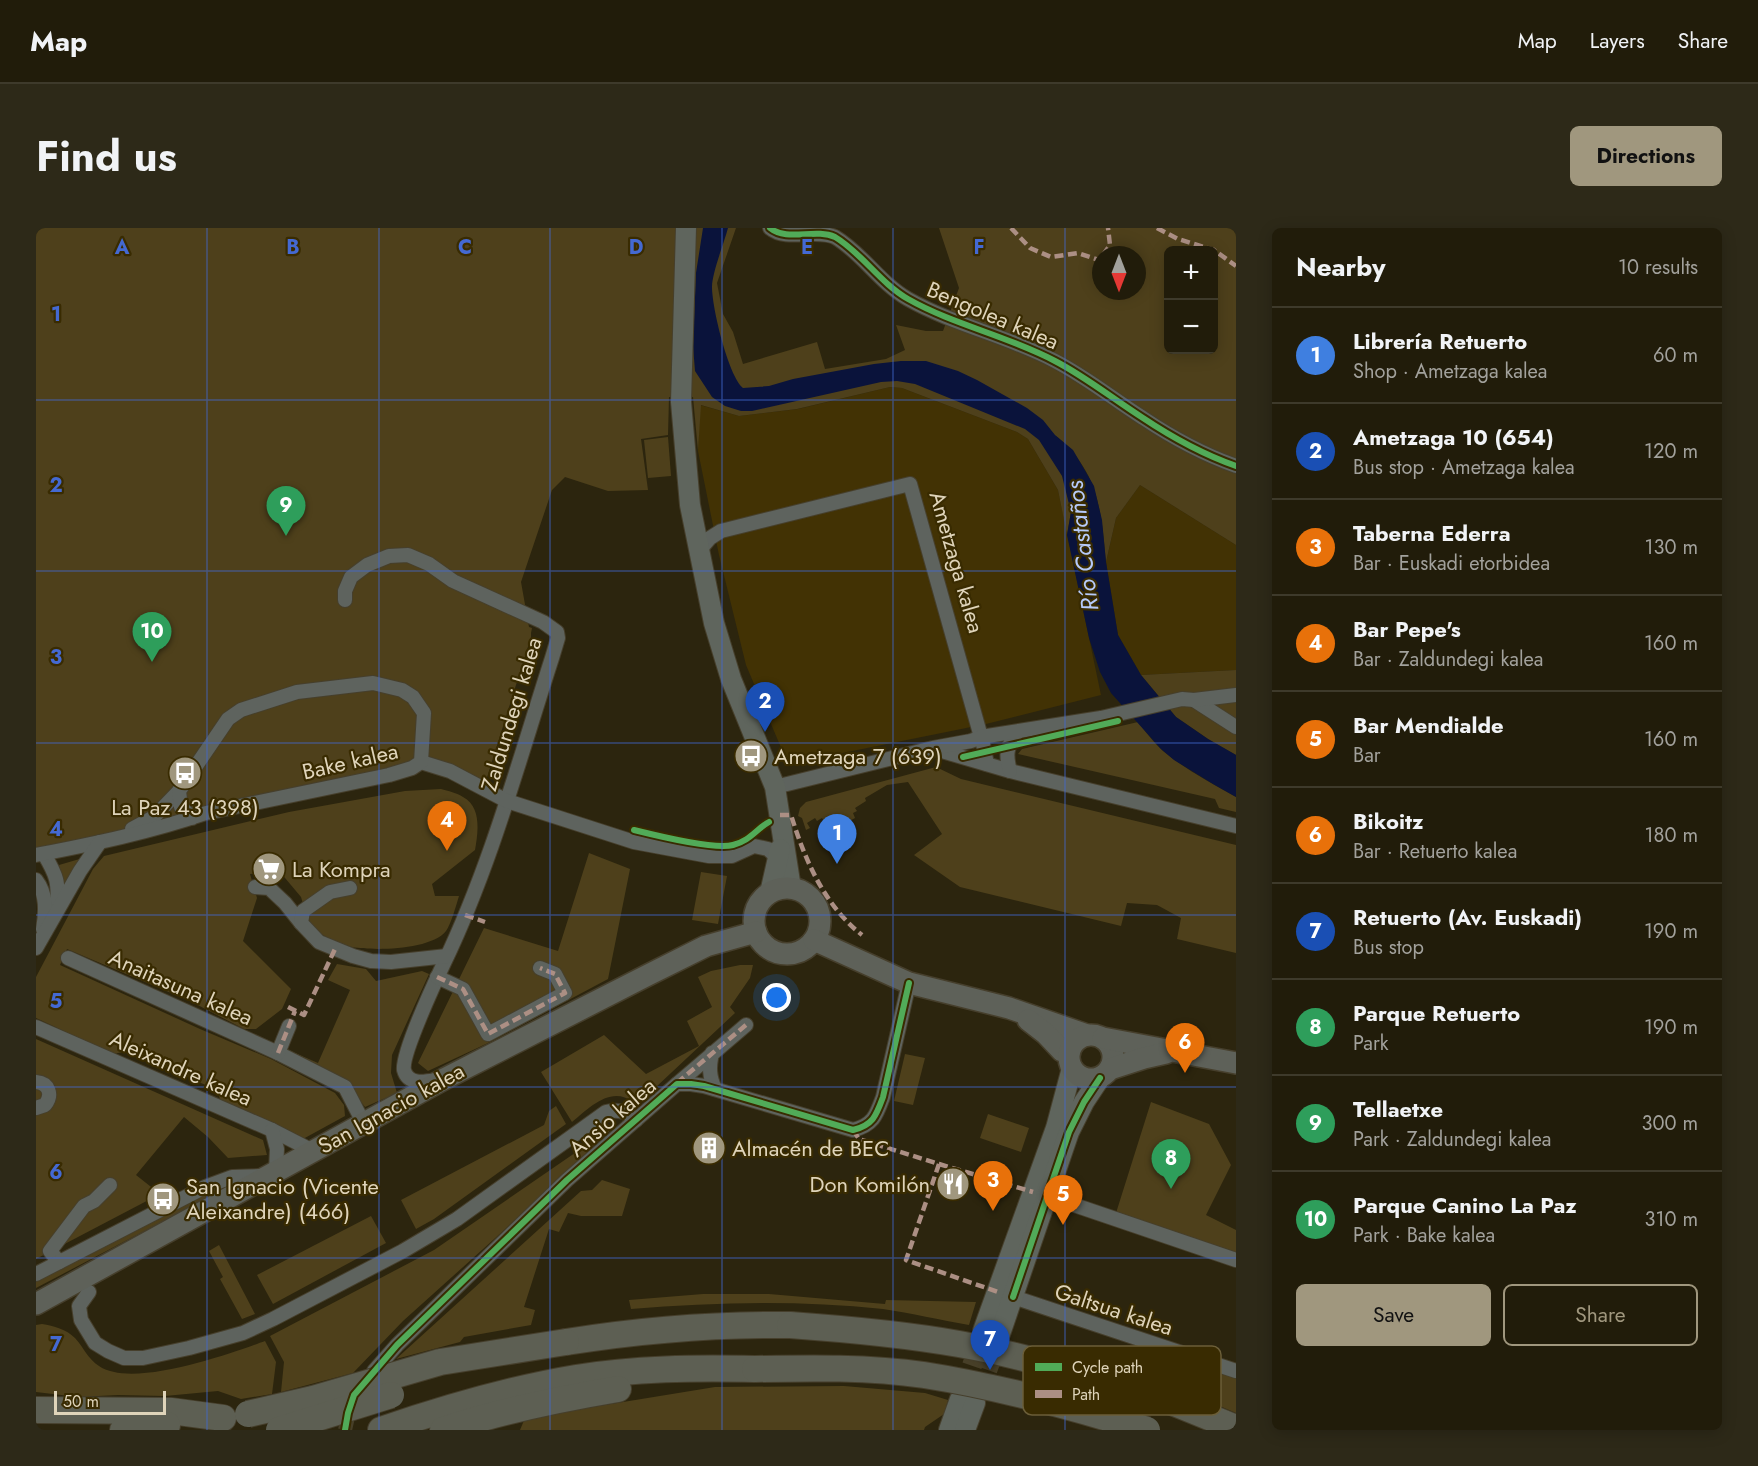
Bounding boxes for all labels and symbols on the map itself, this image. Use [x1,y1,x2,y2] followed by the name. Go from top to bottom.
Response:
[114,233,130,262] text: A
[286,233,300,262] text: B
[458,233,472,262] text: C
[629,233,643,262] text: D
[801,233,813,262] text: E
[973,233,985,262] text: F
[1092,246,1146,300] north arrow
[922,273,1064,357] street label: Bengolea kalea
[51,300,61,329] text: 1
[49,471,63,500] text: 2
[1057,478,1107,613] water label: Río Castaños
[266,486,306,536] pin: 9
[922,487,992,637] street label: Ametzaga kalea
[132,612,172,662] pin: 10
[472,633,550,795] street label: Zaldundegi kalea
[50,643,62,672] text: 3
[746,682,784,732] pin: 2
[299,734,401,788] street label: Bake kalea
[733,738,769,774] bus stop icon: Ametzaga 7 (639)
[774,740,942,772] place label: Ametzaga 7 (639)
[167,755,203,791] bus stop icon: La Paz 43 (398)
[111,791,259,823] place label: La Paz 43 (398)
[428,802,466,851] pin: 4
[818,814,856,864] pin: 1
[49,815,63,844] text: 4
[251,851,287,887] supermarket icon: La Kompra
[292,853,391,885] place label: La Kompra
[104,941,258,1033] street label: Anaitasuna kalea
[762,983,791,1012] your location
[50,987,63,1016] text: 5
[105,1022,257,1114] street label: Aleixandre kalea
[1166,1024,1204,1073] pin: 6
[312,1055,470,1161] street label: San Ignacio kalea
[561,1070,663,1164] street label: Ansio kalea
[691,1130,727,1166] building icon: Almacén de BEC
[732,1132,889,1164] place label: Almacén de BEC
[1152,1140,1190,1189] pin: 8
[49,1158,63,1187] text: 6
[974,1162,1012,1211] pin: 3
[935,1166,971,1202] restaurant icon: Don Komilón
[810,1168,930,1200] place label: Don Komilón
[186,1170,379,1227] place label: San Ignacio (Vicente Aleixandre) (466)
[1044,1176,1082,1225] pin: 5
[145,1181,181,1217] bus stop icon: San Ignacio (Vicente Aleixandre) (466)
[1051,1275,1177,1343] street label: Galtsua kalea
[970,1320,1010,1370] pin: 7
[50,1330,63,1359] text: 7
[1023,1346,1221,1415] legend
[1072,1356,1143,1379] text: Cycle path
[1072,1383,1100,1406] text: Path
[54,1388,166,1416] scale bar

